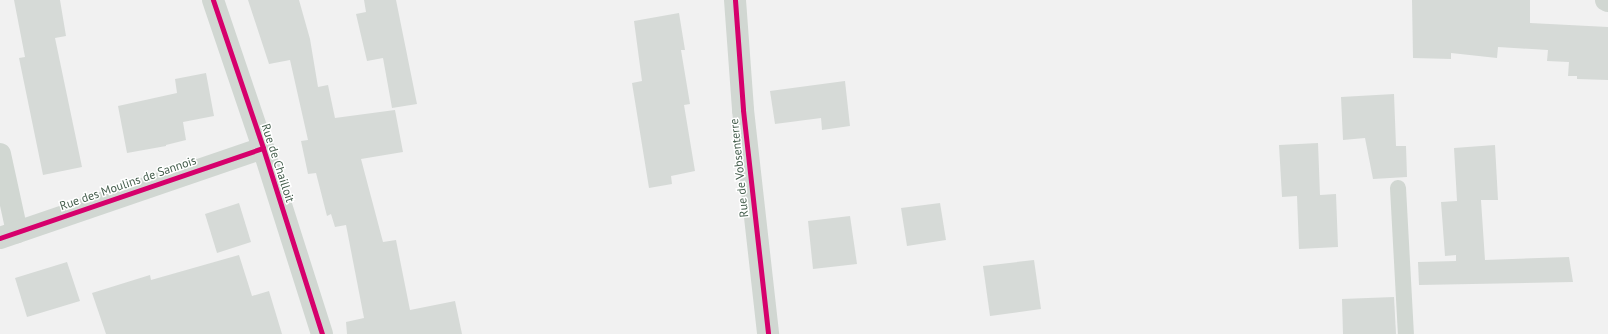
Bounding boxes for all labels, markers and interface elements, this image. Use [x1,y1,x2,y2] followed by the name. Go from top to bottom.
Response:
[727,118,751,218] street label: Rue de Vobsenterre
[259,122,297,204] street label: Rue de Chailloit
[58,153,198,213] street label: Rue des Moulins de Sannois

